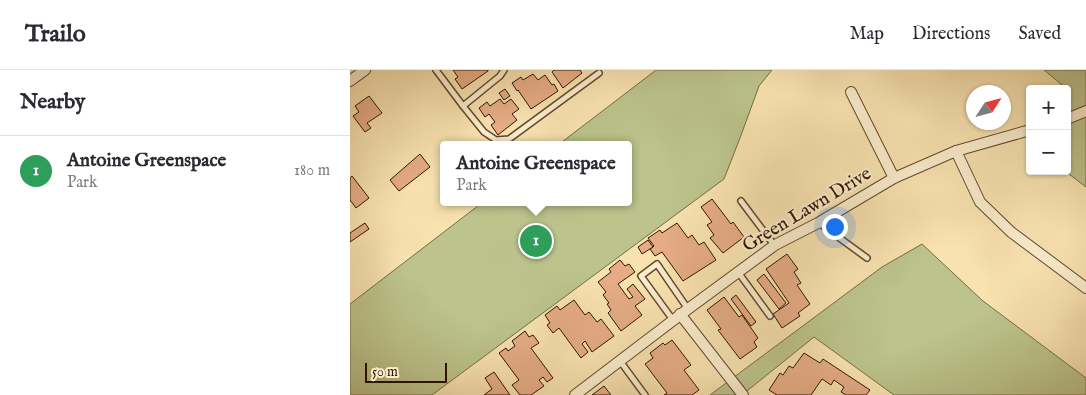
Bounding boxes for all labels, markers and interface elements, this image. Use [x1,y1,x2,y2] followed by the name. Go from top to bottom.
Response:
[25,19,86,50] text: Trailo
[850,23,884,46] text: Map
[912,23,990,46] text: Directions
[1018,23,1061,46] text: Saved
[966,85,1011,130] north arrow
[1026,85,1071,175] map controls
[1026,85,1071,130] button: +
[20,89,85,116] text: Nearby
[1026,130,1071,175] button: −
[440,141,632,206] popup
[67,149,226,173] text: Antoine Greenspace
[456,152,616,176] text: Antoine Greenspace
[33,161,39,181] text: 1
[294,161,330,181] text: 180 m
[738,162,876,258] street label: Green Lawn Drive
[67,173,97,193] text: Park
[456,176,487,196] text: Park
[822,214,848,240] your location
[520,222,552,260] pin: 1
[365,360,448,383] scale bar
[372,363,398,381] text: 50 m

